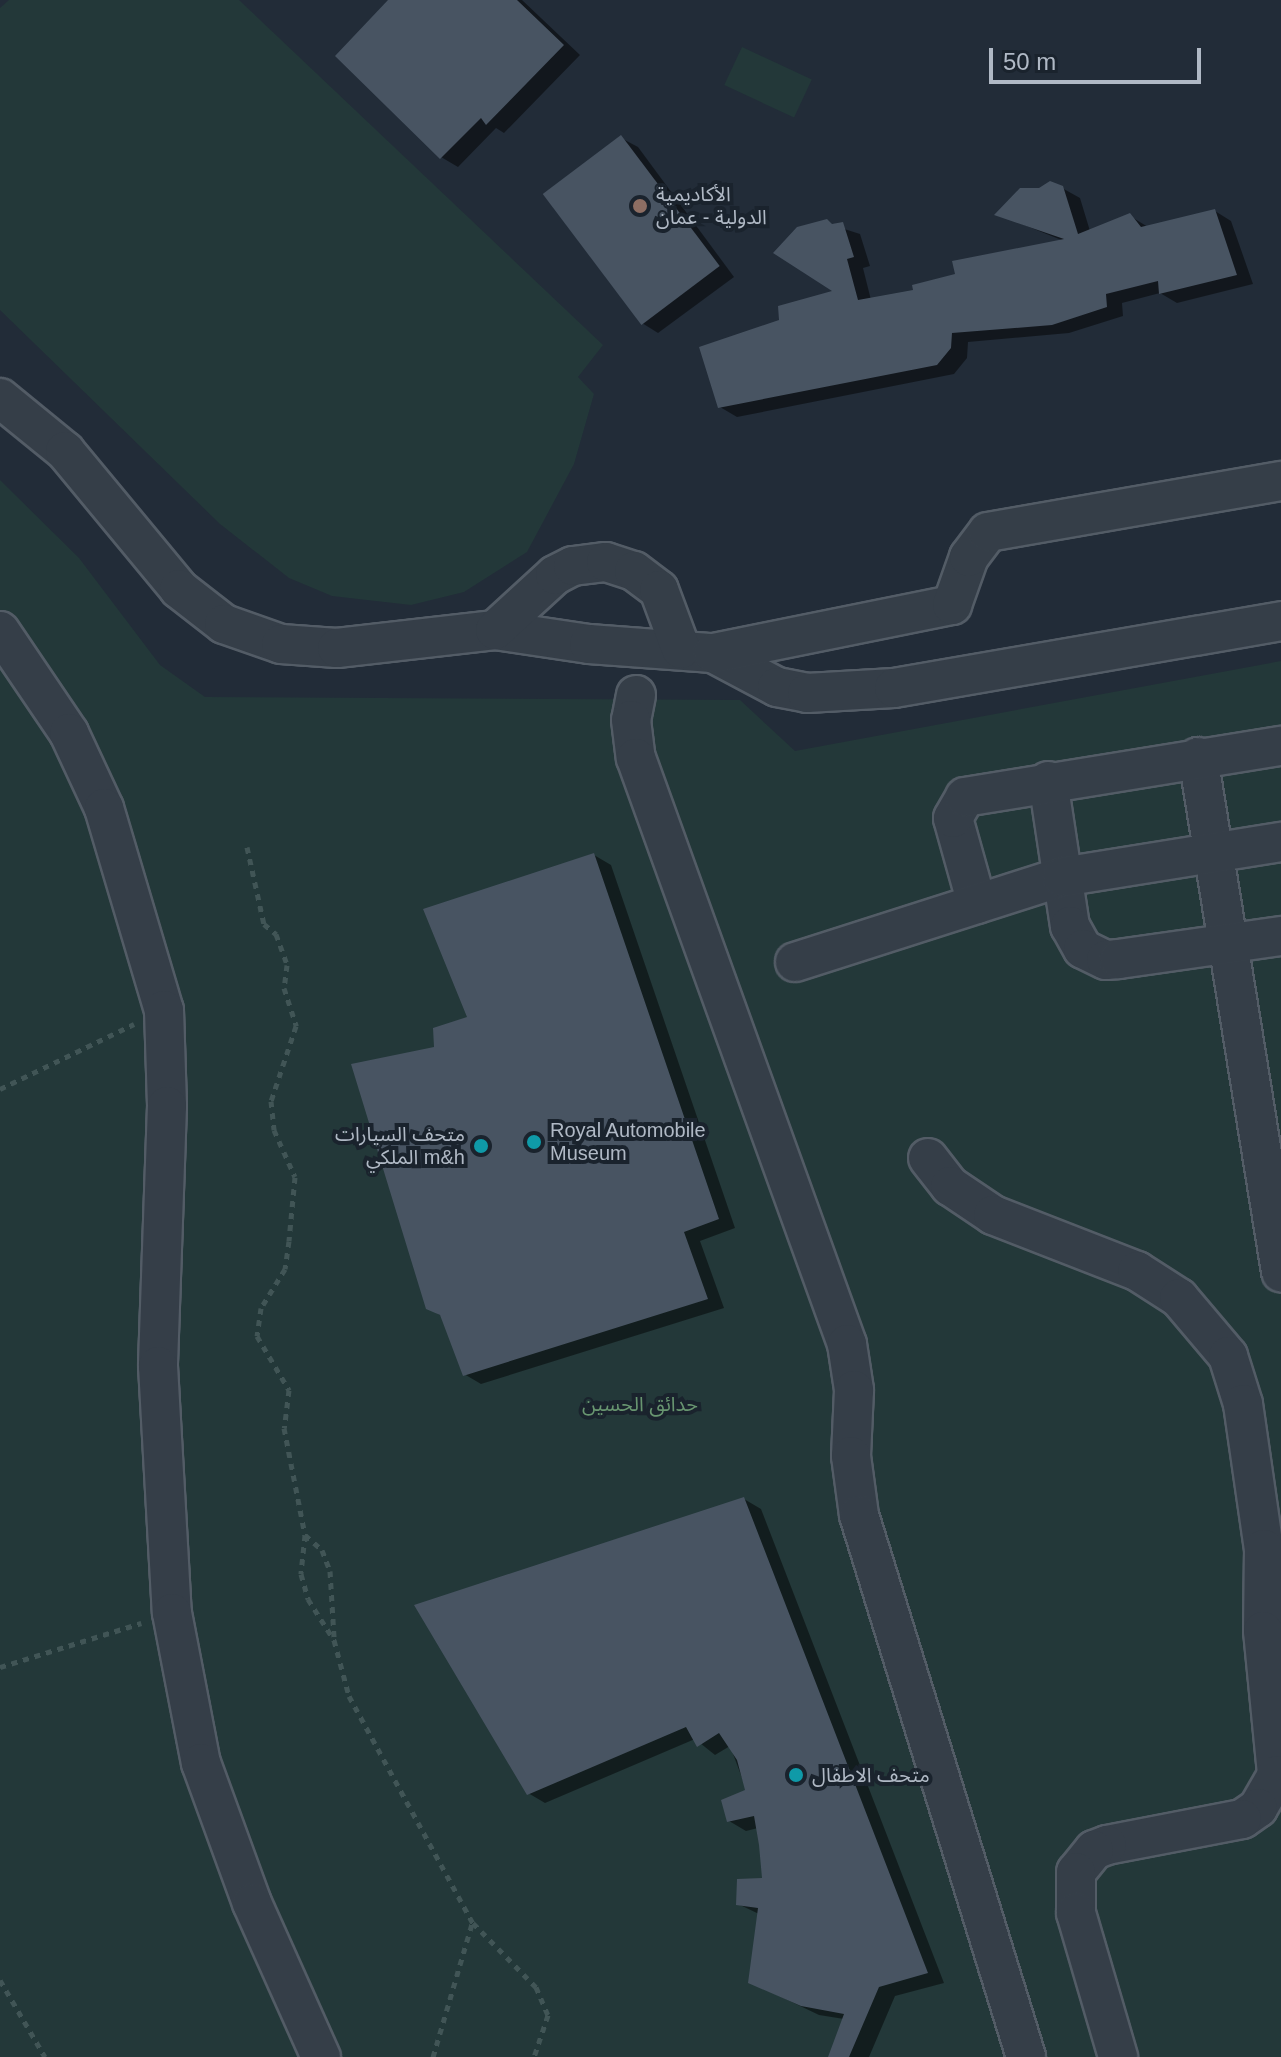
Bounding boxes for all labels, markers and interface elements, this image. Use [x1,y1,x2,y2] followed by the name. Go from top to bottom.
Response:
[993,32,1205,82] scale bar
[1003,48,1056,75] text: 50 m
[656,182,767,229] place label: الأكاديمية الدولية - عمان
[631,197,649,215] marker: الأكاديمية الدولية - عمان
[550,1118,707,1165] place label: Royal Automobile Museum
[335,1122,465,1169] place label: متحف السيارات الملكي m&h
[525,1133,543,1151] marker: Royal Automobile Museum
[472,1137,490,1155] marker: متحف السيارات الملكي m&h
[582,1392,698,1416] park label: حدائق الحسين
[812,1763,930,1787] place label: متحف الاطفال
[787,1766,805,1784] marker: متحف الاطفال

